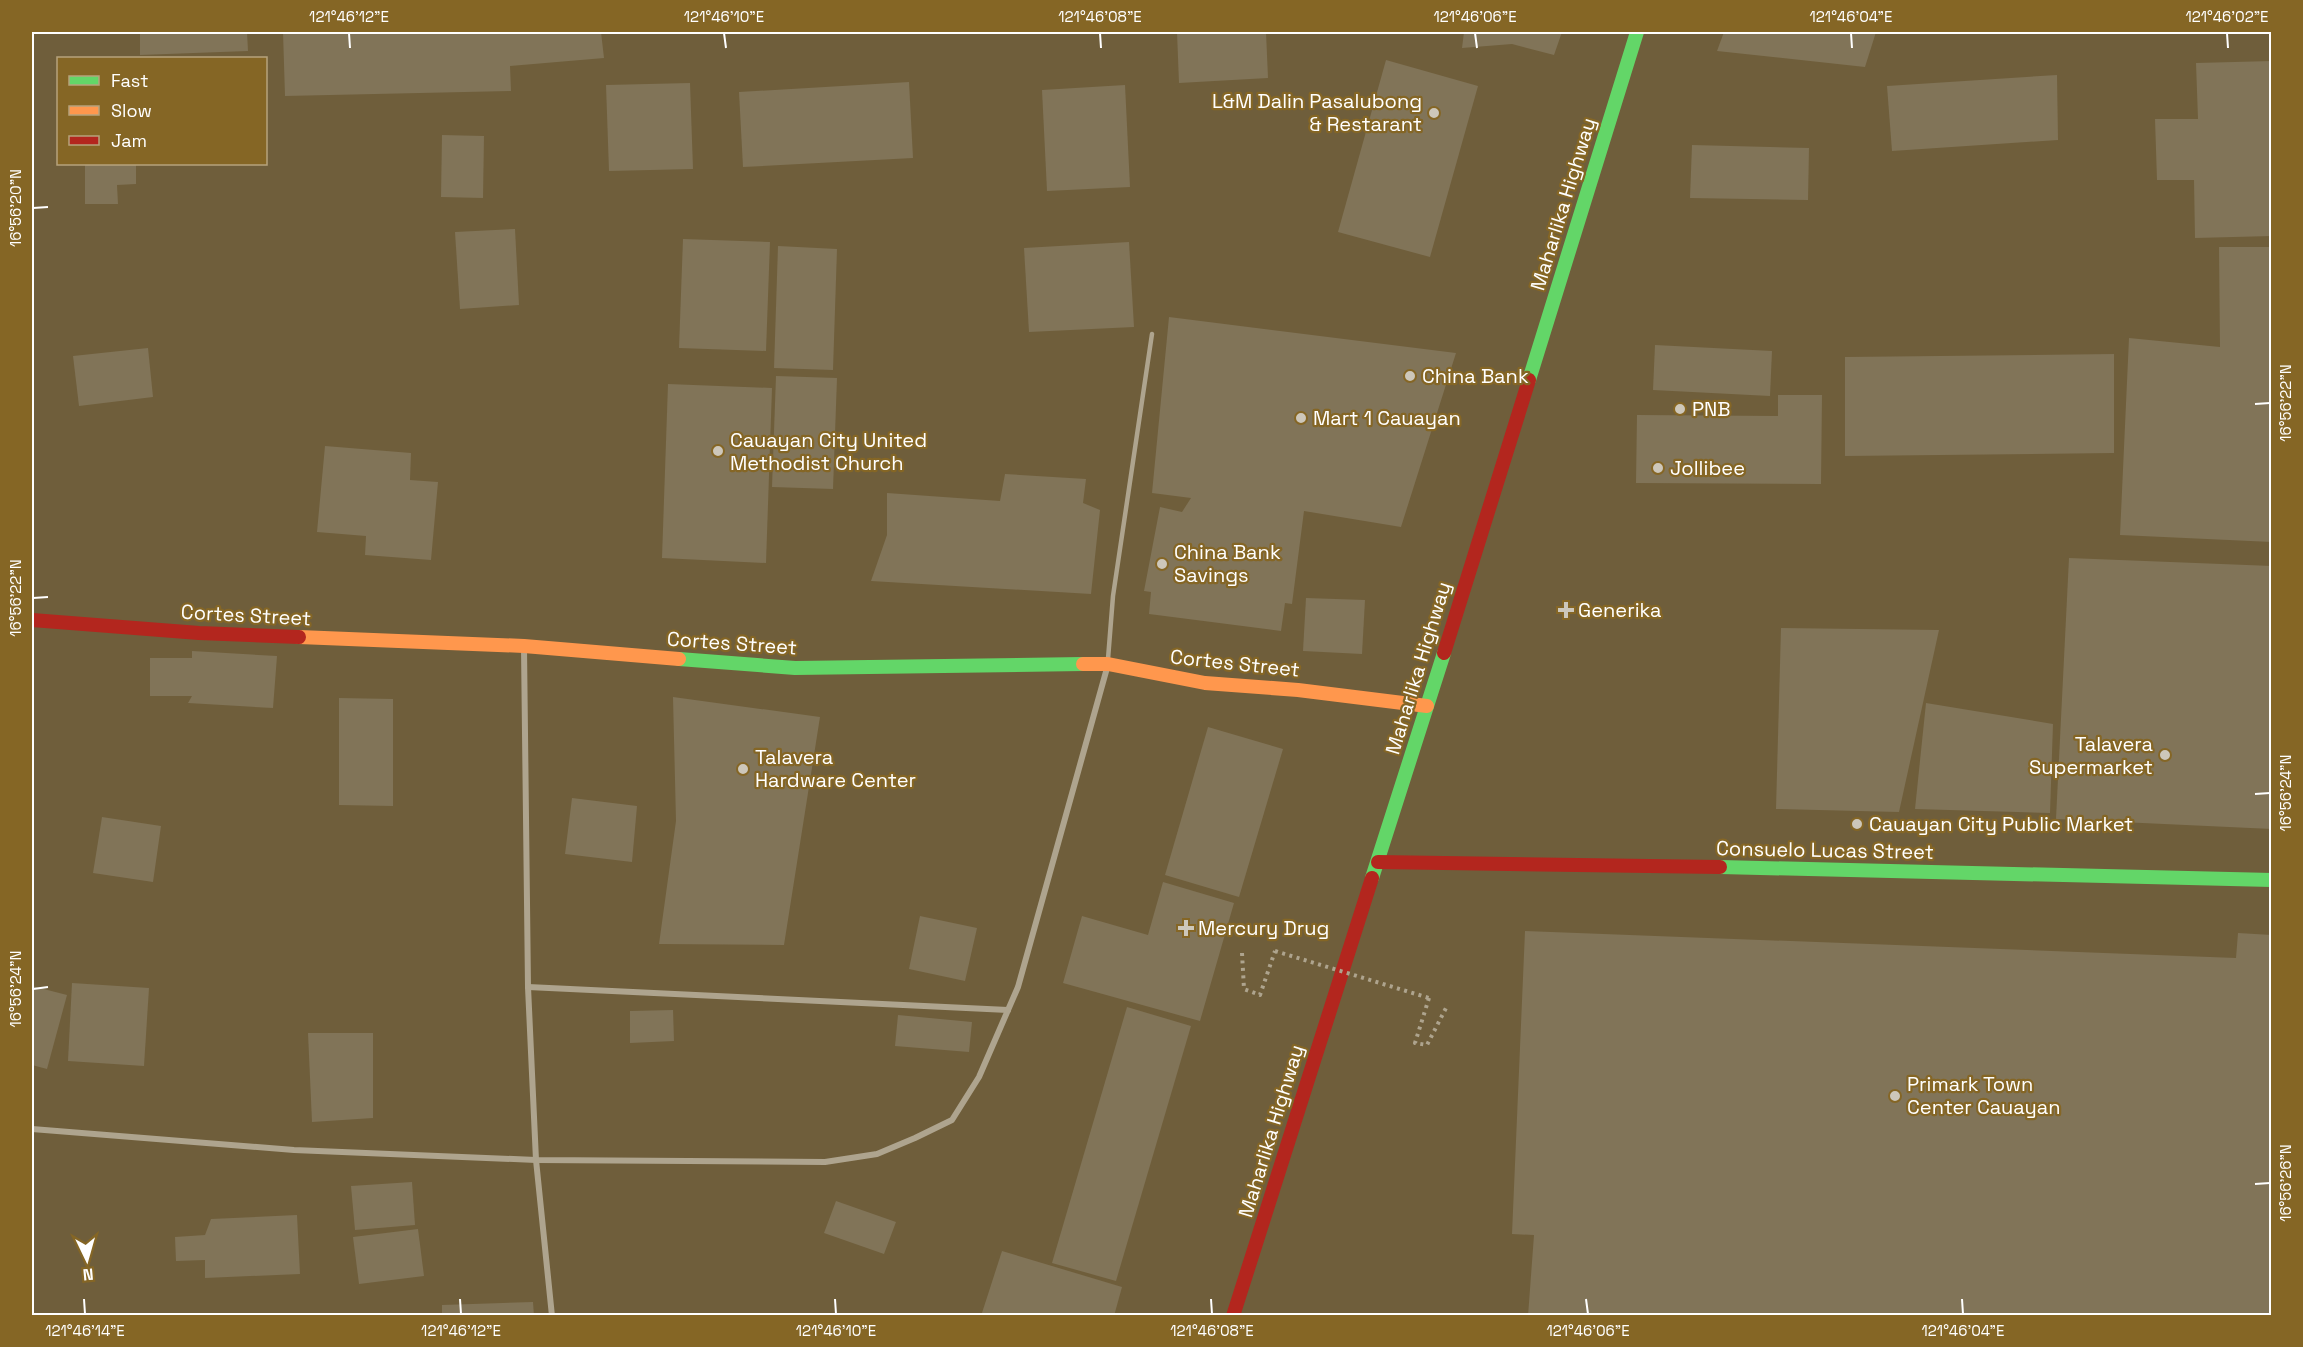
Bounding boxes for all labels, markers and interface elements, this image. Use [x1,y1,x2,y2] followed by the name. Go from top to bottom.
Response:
[309,7,389,26] text: 121°46'12"E
[684,7,764,26] text: 121°46'10"E
[1058,7,1142,26] text: 121°46'08"E
[1433,7,1517,26] text: 121°46'06"E
[1810,7,1892,26] text: 121°46'04"E
[2185,7,2269,26] text: 121°46'02"E
[57,57,267,165] legend
[111,69,148,92] text: Fast
[1212,88,1422,137] place label: L&M Dalin Pasalubong & Restarant
[111,99,152,122] text: Slow
[1427,106,1441,120] marker: L&M Dalin Pasalubong & Restarant
[1524,114,1602,294] street label: Maharlika Highway
[111,129,147,152] text: Jam
[6,169,25,247] text: 16°56'20"N
[1422,363,1529,389] place label: China Bank
[2276,364,2295,442] text: 16°56'22"N
[1403,369,1417,383] marker: China Bank
[1692,396,1731,422] place label: PNB
[1673,402,1687,416] marker: PNB
[1313,405,1461,431] place label: Mart 1 Cauayan
[1294,411,1308,425] marker: Mart 1 Cauayan
[730,427,927,476] place label: Cauayan City United Methodist Church
[711,444,725,458] marker: Cauayan City United Methodist Church
[1670,455,1745,481] place label: Jollibee
[1651,461,1665,475] marker: Jollibee
[1174,539,1281,588] place label: China Bank Savings
[1155,557,1169,571] marker: China Bank Savings
[6,559,25,637] text: 16°56'22"N
[1379,578,1457,758] street label: Maharlika Highway
[1578,597,1662,623] place label: Generika
[180,599,312,631] street label: Cortes Street
[1559,603,1573,617] marker: Generika
[666,625,798,661] street label: Cortes Street
[1169,643,1301,683] street label: Cortes Street
[2029,731,2153,780] place label: Talavera Supermarket
[755,744,916,793] place label: Talavera Hardware Center
[2158,748,2172,762] marker: Talavera Supermarket
[2276,755,2295,831] text: 16°56'24"N
[736,762,750,776] marker: Talavera Hardware Center
[1869,811,2133,837] place label: Cauayan City Public Market
[1850,817,1864,831] marker: Cauayan City Public Market
[1716,835,1934,865] street label: Consuelo Lucas Street
[1198,915,1329,941] place label: Mercury Drug
[1179,921,1193,935] marker: Mercury Drug
[6,951,25,1027] text: 16°56'24"N
[1232,1041,1310,1221] street label: Maharlika Highway
[1907,1071,2061,1120] place label: Primark Town Center Cauayan
[1888,1089,1902,1103] marker: Primark Town Center Cauayan
[2276,1144,2295,1222] text: 16°56'26"N
[57,1230,117,1290] north arrow
[82,1264,95,1285] text: N
[45,1321,125,1340] text: 121°46'14"E
[421,1321,501,1340] text: 121°46'12"E
[796,1321,876,1340] text: 121°46'10"E
[1170,1321,1254,1340] text: 121°46'08"E
[1546,1321,1630,1340] text: 121°46'06"E
[1922,1321,2004,1340] text: 121°46'04"E

